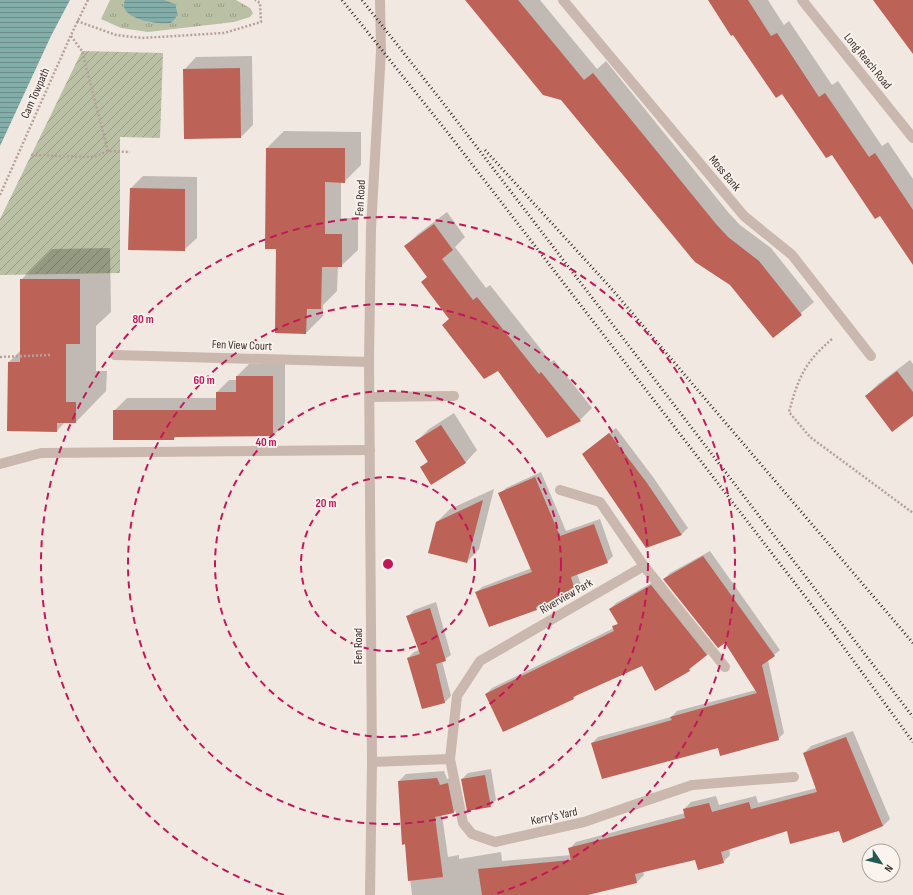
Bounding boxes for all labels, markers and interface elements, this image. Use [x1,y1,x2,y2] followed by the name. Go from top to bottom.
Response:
[840,30,895,92] street label: Long Reach Road
[18,66,53,121] street label: Cam Towpath
[705,152,744,195] street label: Moss Bank
[352,180,369,217] street label: Fen Road
[132,312,154,327] text: 80 m
[212,337,273,354] street label: Fen View Court
[193,373,215,388] text: 60 m
[255,435,277,450] text: 40 m
[316,496,336,511] text: 20 m
[381,557,395,571] centre of rings
[537,575,596,618] street label: Riverview Park
[351,628,366,664] street label: Fen Road
[529,804,579,829] street label: Kerry's Yard
[861,843,901,883] north arrow
[882,862,896,875] text: N

